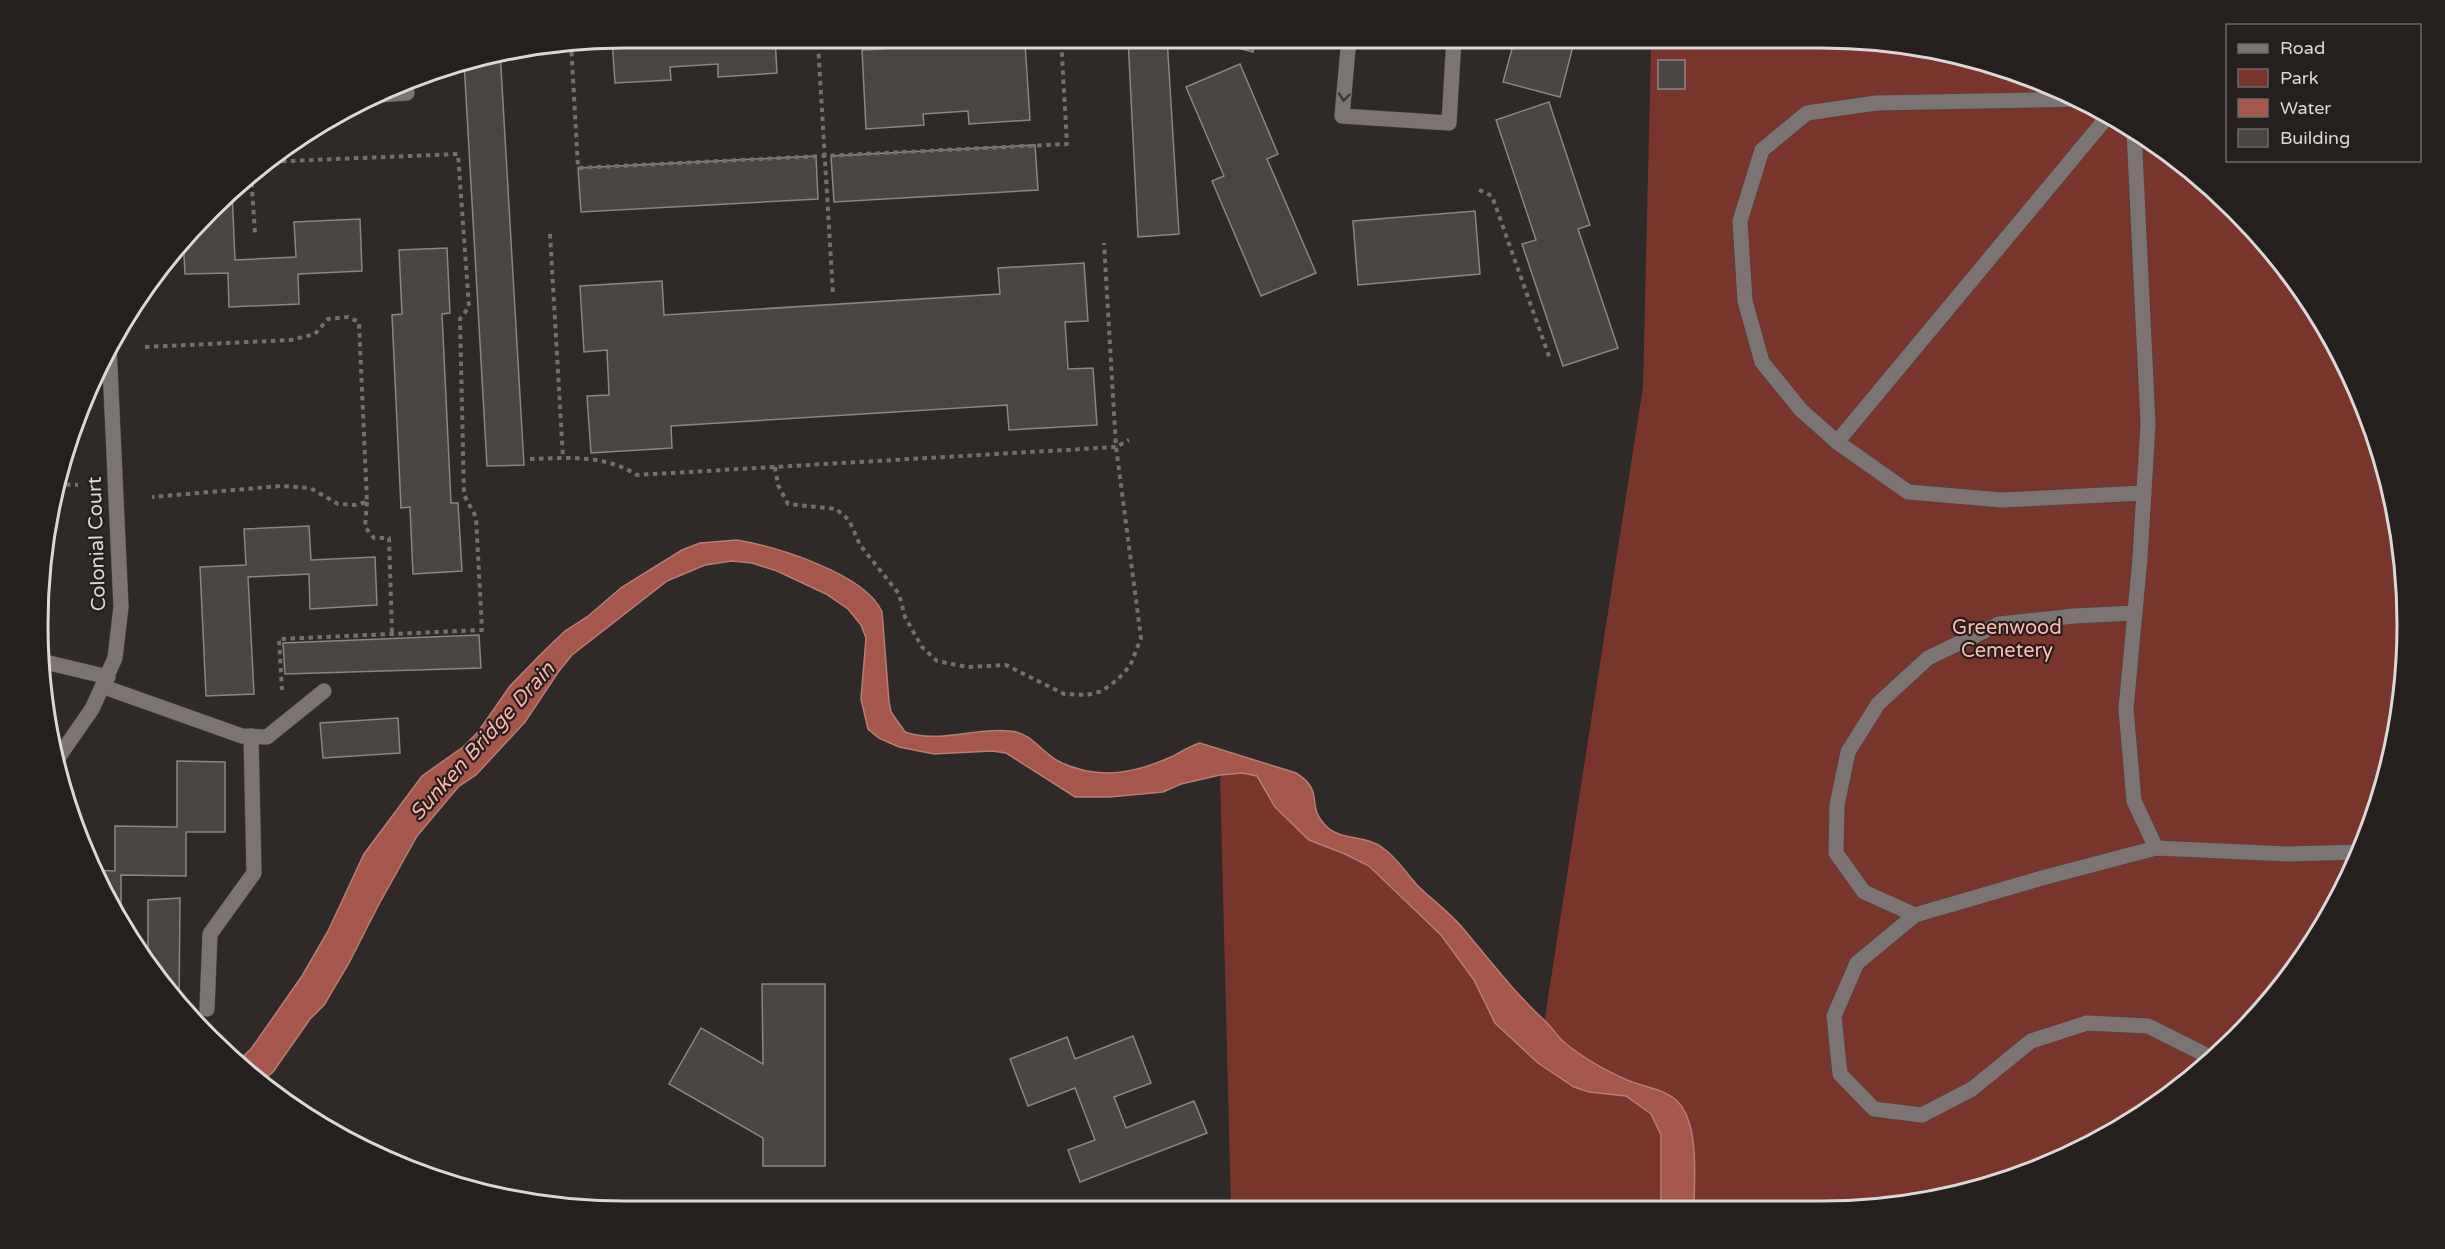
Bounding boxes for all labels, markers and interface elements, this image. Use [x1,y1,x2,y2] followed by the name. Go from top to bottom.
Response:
[2226,24,2421,162] legend
[2280,37,2325,59] text: Road
[2280,67,2319,89] text: Park
[1338,92,1351,101] one-way arrow
[2280,97,2331,119] text: Water
[2280,127,2350,149] text: Building
[83,476,111,612] street label: Colonial Court
[1952,616,2062,663] park label: Greenwood Cemetery
[405,656,561,826] water label: Sunken Bridge Drain

